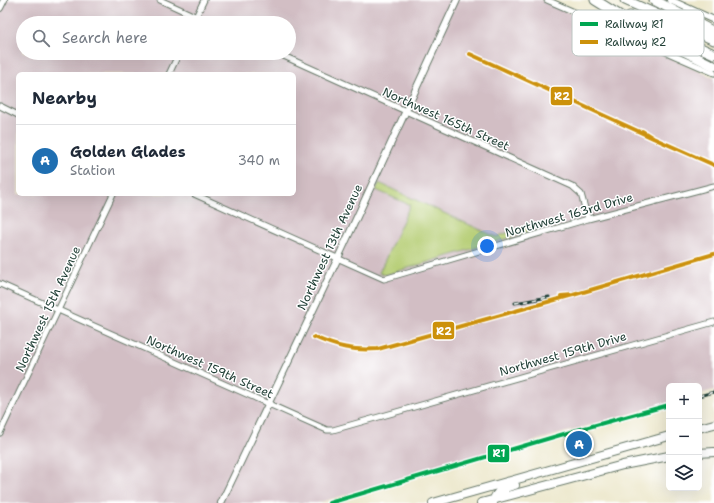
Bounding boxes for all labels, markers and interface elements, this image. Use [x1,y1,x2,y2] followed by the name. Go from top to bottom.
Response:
[572,10,704,56] legend
[16,16,296,60] search box
[605,17,664,32] text: Railway R1
[30,27,52,49] icon: search
[62,28,148,48] text: Search here
[605,35,666,50] text: Railway R2
[380,84,512,154] street label: Northwest 165th Street
[550,86,573,106] line badge: R2
[32,87,97,109] text: Nearby
[554,89,570,104] text: R2
[70,142,186,162] text: Golden Glades
[40,152,50,169] text: A
[238,152,280,169] text: 340 m
[70,162,115,179] text: Station
[294,181,366,313] street label: Northwest 13th Avenue
[503,189,635,241] street label: Northwest 163rd Drive
[477,236,497,256] your location
[12,243,84,374] street label: Northwest 15th Avenue
[432,321,455,340] line badge: R2
[436,324,452,339] text: R2
[498,328,629,380] street label: Northwest 159th Drive
[144,332,276,402] street label: Northwest 159th Street
[666,383,702,491] map controls
[666,383,702,419] button: +
[666,419,702,455] button: −
[566,429,592,459] pin: A
[487,444,510,463] line badge: R1
[493,446,505,461] text: R1
[666,455,702,491] button: layers

